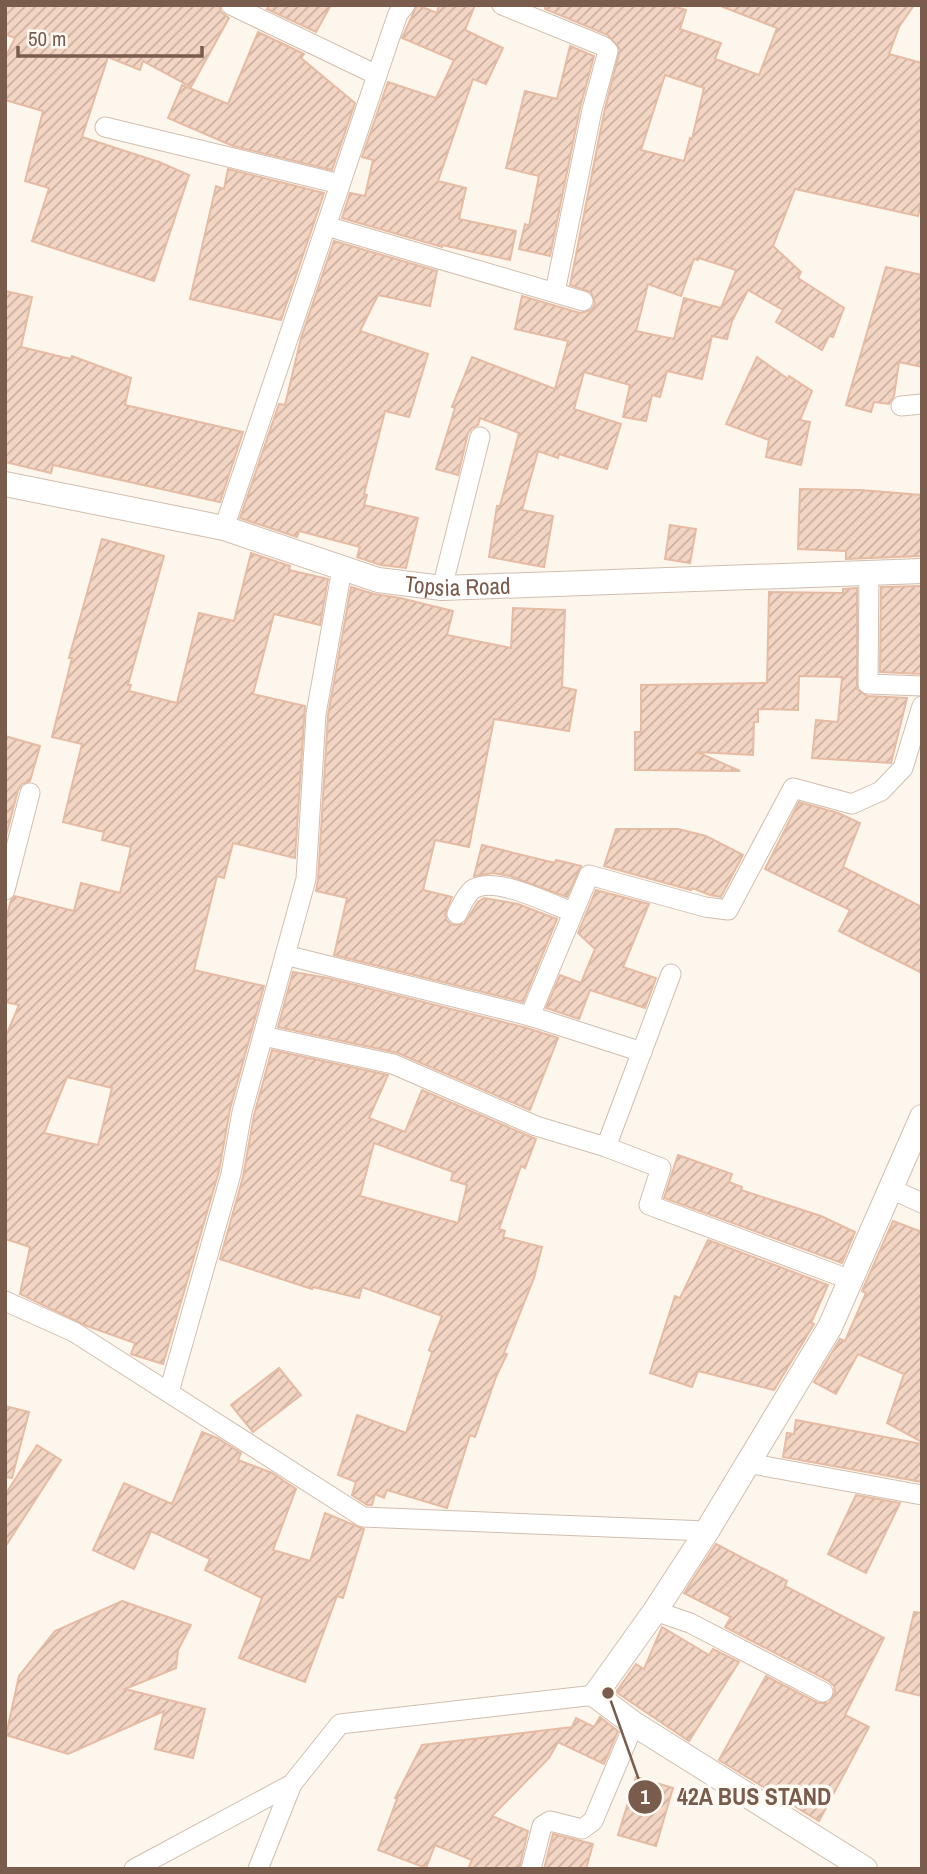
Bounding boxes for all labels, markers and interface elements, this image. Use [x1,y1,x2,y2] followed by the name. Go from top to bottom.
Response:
[18,14,201,58] scale bar
[28,24,66,53] text: 50 m
[403,567,511,603] street label: Topsia Road
[628,1774,846,1819] callout: 42A BUS STAND
[677,1780,831,1812] text: 42A BUS STAND
[640,1782,650,1811] text: 1

